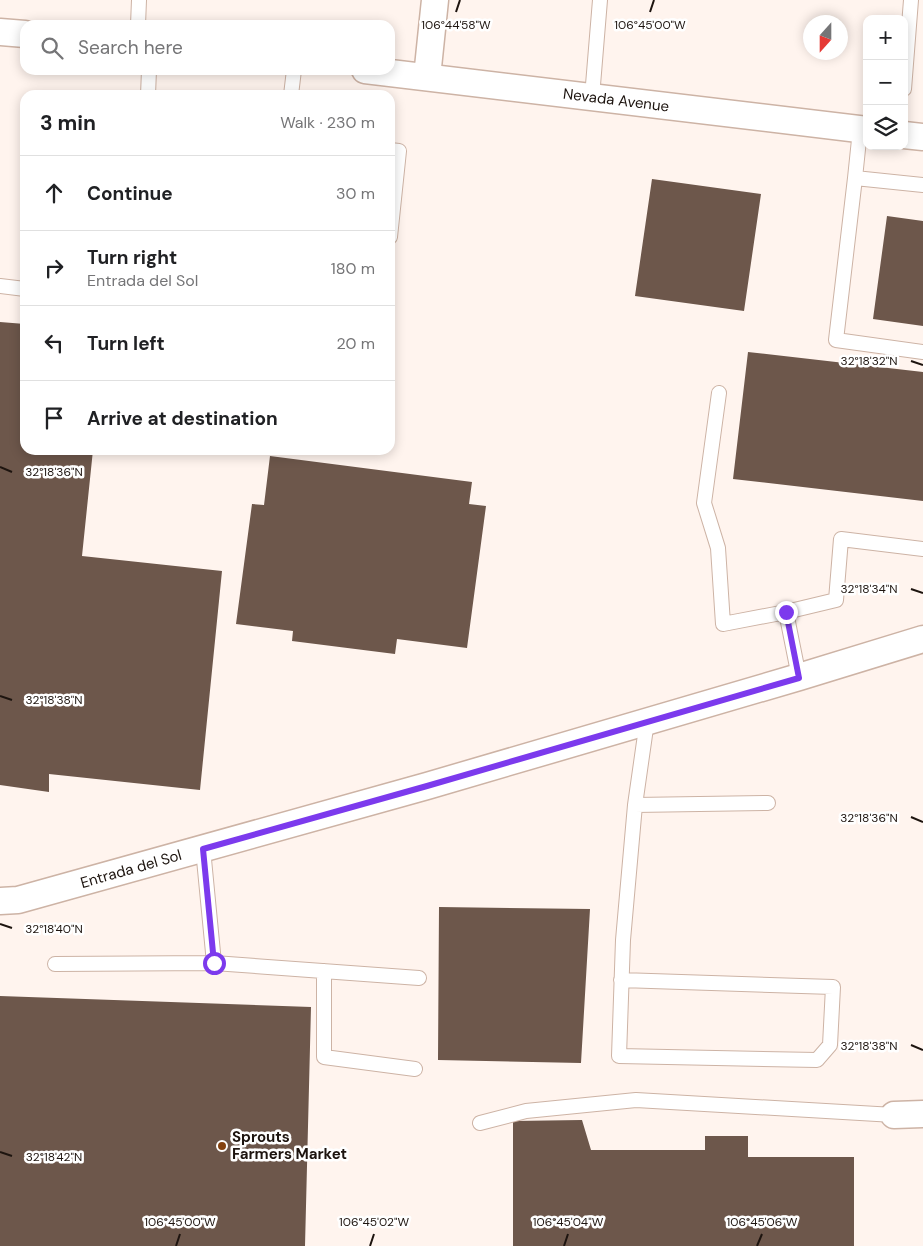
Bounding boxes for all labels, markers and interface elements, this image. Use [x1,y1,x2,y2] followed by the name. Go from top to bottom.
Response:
[803,15,848,60] north arrow
[863,15,908,150] map controls
[863,15,908,60] button: +
[421,17,491,33] text: 106°44'58"W
[614,17,686,33] text: 106°45'00"W
[20,20,395,75] search box
[38,34,66,62] icon: search
[78,35,183,60] text: Search here
[863,60,908,105] button: −
[562,84,670,116] street label: Nevada Avenue
[863,105,908,150] button: layers
[40,109,96,137] text: 3 min
[280,112,375,133] text: Walk · 230 m
[40,179,68,207] icon: ahead
[87,181,173,206] text: Continue
[336,183,375,204] text: 30 m
[87,245,177,270] text: Turn right
[40,254,68,282] icon: right
[331,258,375,279] text: 180 m
[87,270,198,291] text: Entrada del Sol
[40,329,68,357] icon: left
[87,331,165,356] text: Turn left
[336,333,375,354] text: 20 m
[841,353,897,369] text: 32°18'32"N
[40,404,68,432] icon: arrive
[87,406,278,431] text: Arrive at destination
[25,464,83,480] text: 32°18'36"N
[840,581,898,597] text: 32°18'34"N
[775,601,798,624] route end
[25,692,83,708] text: 32°18'38"N
[840,810,898,826] text: 32°18'36"N
[78,845,184,893] street label: Entrada del Sol
[25,921,83,937] text: 32°18'40"N
[203,952,226,975] route start
[840,1038,898,1054] text: 32°18'38"N
[232,1127,347,1164] place label: Sprouts Farmers Market
[216,1140,228,1152] marker: Sprouts Farmers Market
[26,1149,82,1165] text: 32°18'42"N
[144,1214,216,1230] text: 106°45'00"W
[339,1214,409,1230] text: 106°45'02"W
[533,1214,604,1230] text: 106°45'04"W
[727,1214,798,1230] text: 106°45'06"W

